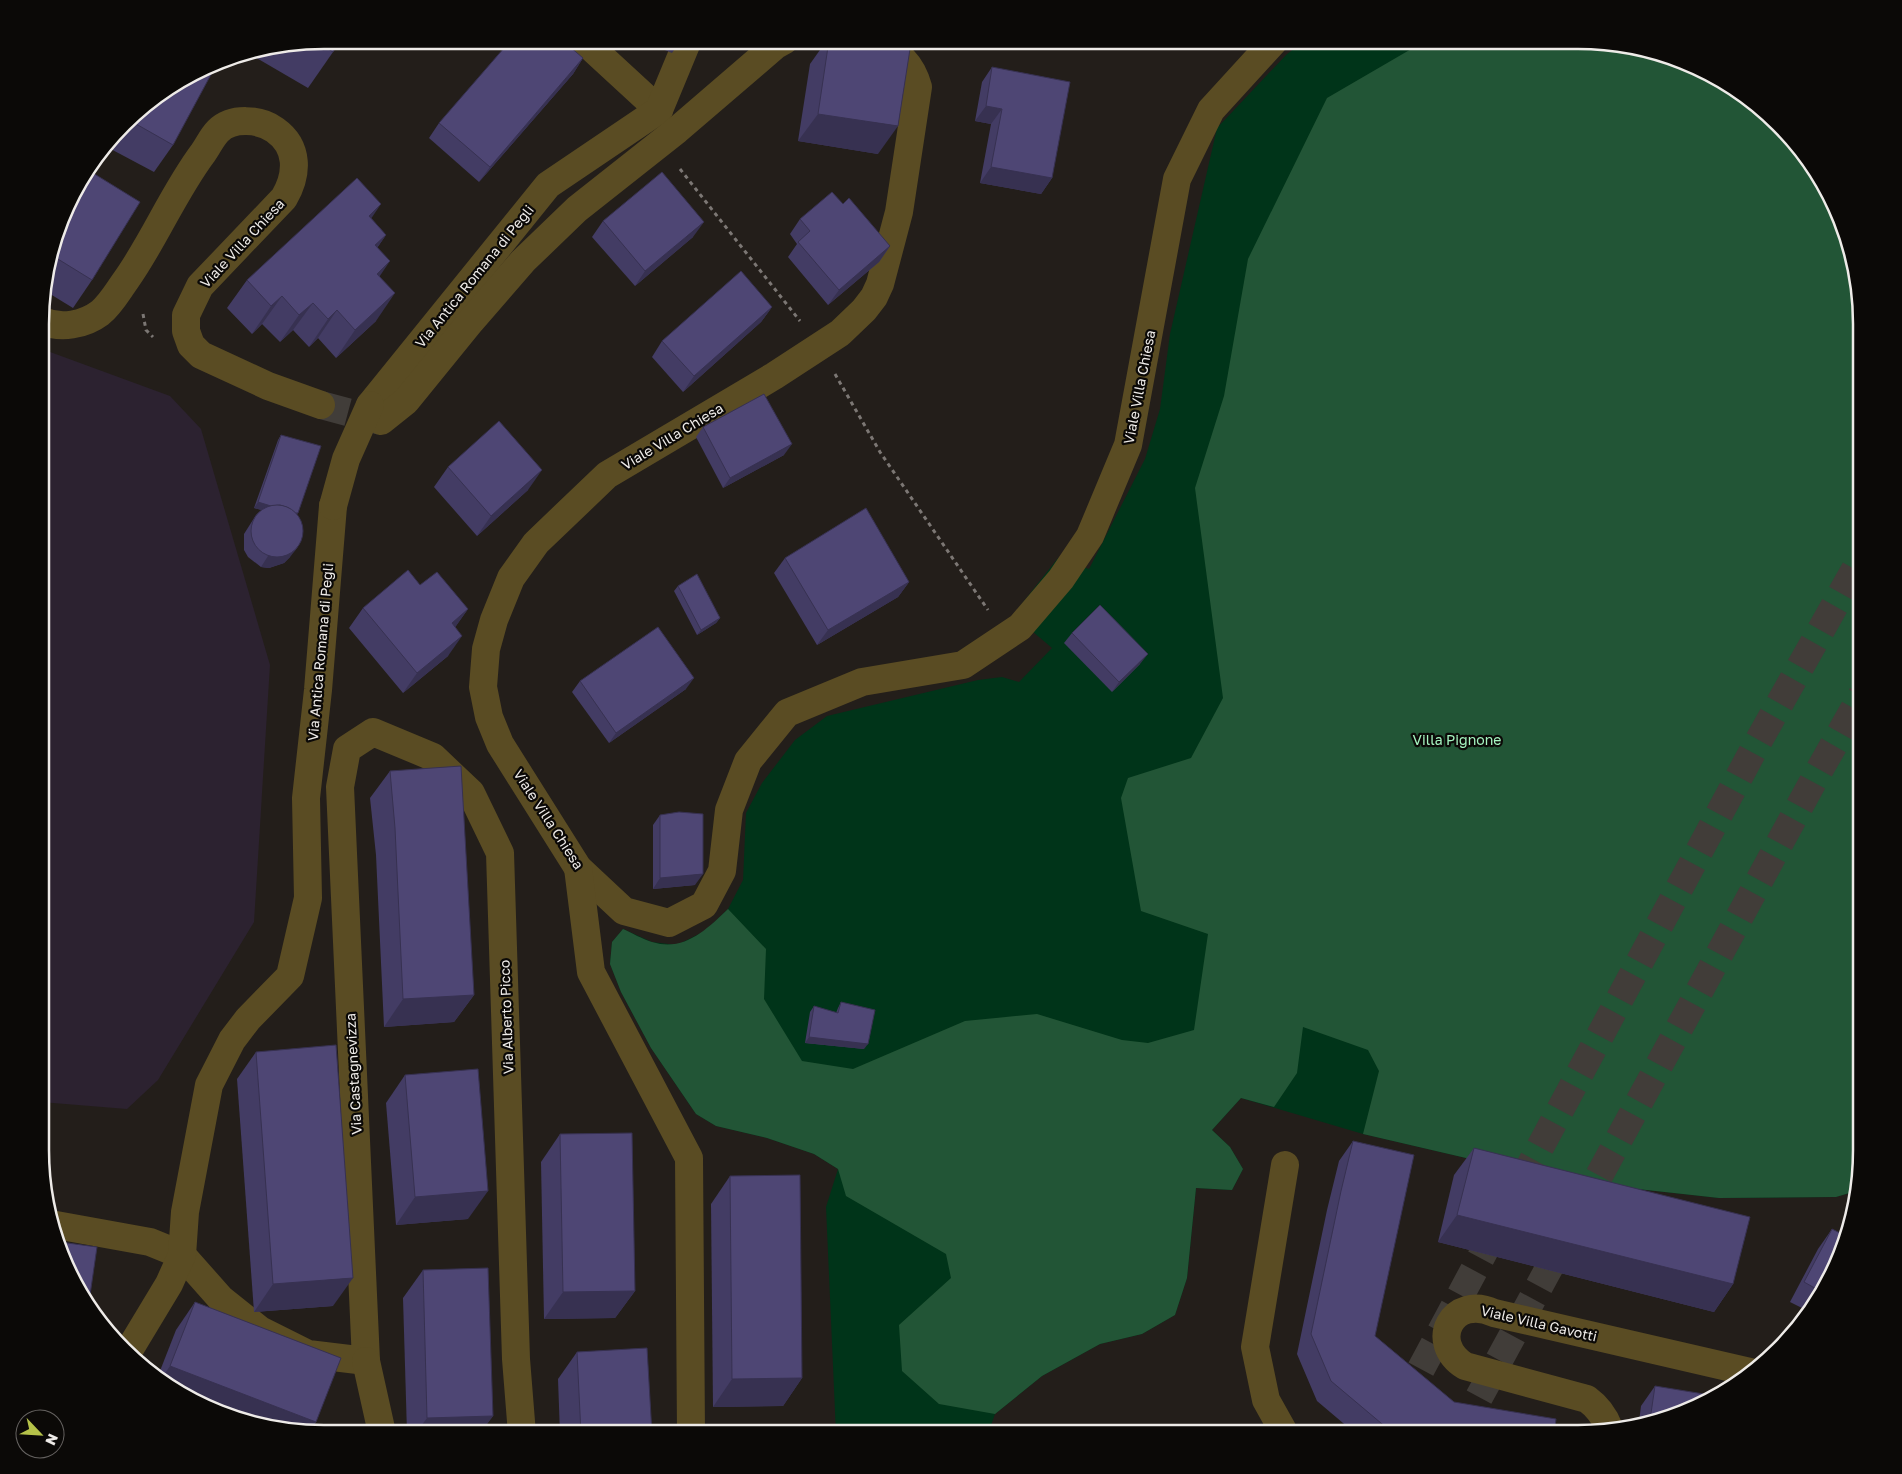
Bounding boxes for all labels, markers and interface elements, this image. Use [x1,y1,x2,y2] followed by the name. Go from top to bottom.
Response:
[196,195,288,291] street label: Viale Villa Chiesa
[411,201,537,351] street label: Via Antica Romana di Pegli
[1120,329,1158,445] street label: Viale Villa Chiesa
[618,399,726,473] street label: Viale Villa Chiesa
[304,562,336,742] street label: Via Antica Romana di Pegli
[1413,731,1501,748] park label: Villa Pignone
[510,766,588,872] street label: Viale Villa Chiesa
[496,959,516,1075] street label: Via Alberto Picco
[341,1013,365,1135] street label: Via Castagnevizza
[1479,1301,1599,1345] street label: Viale Villa Gavotti
[15,1409,65,1459] north arrow
[42,1431,62,1448] text: N

